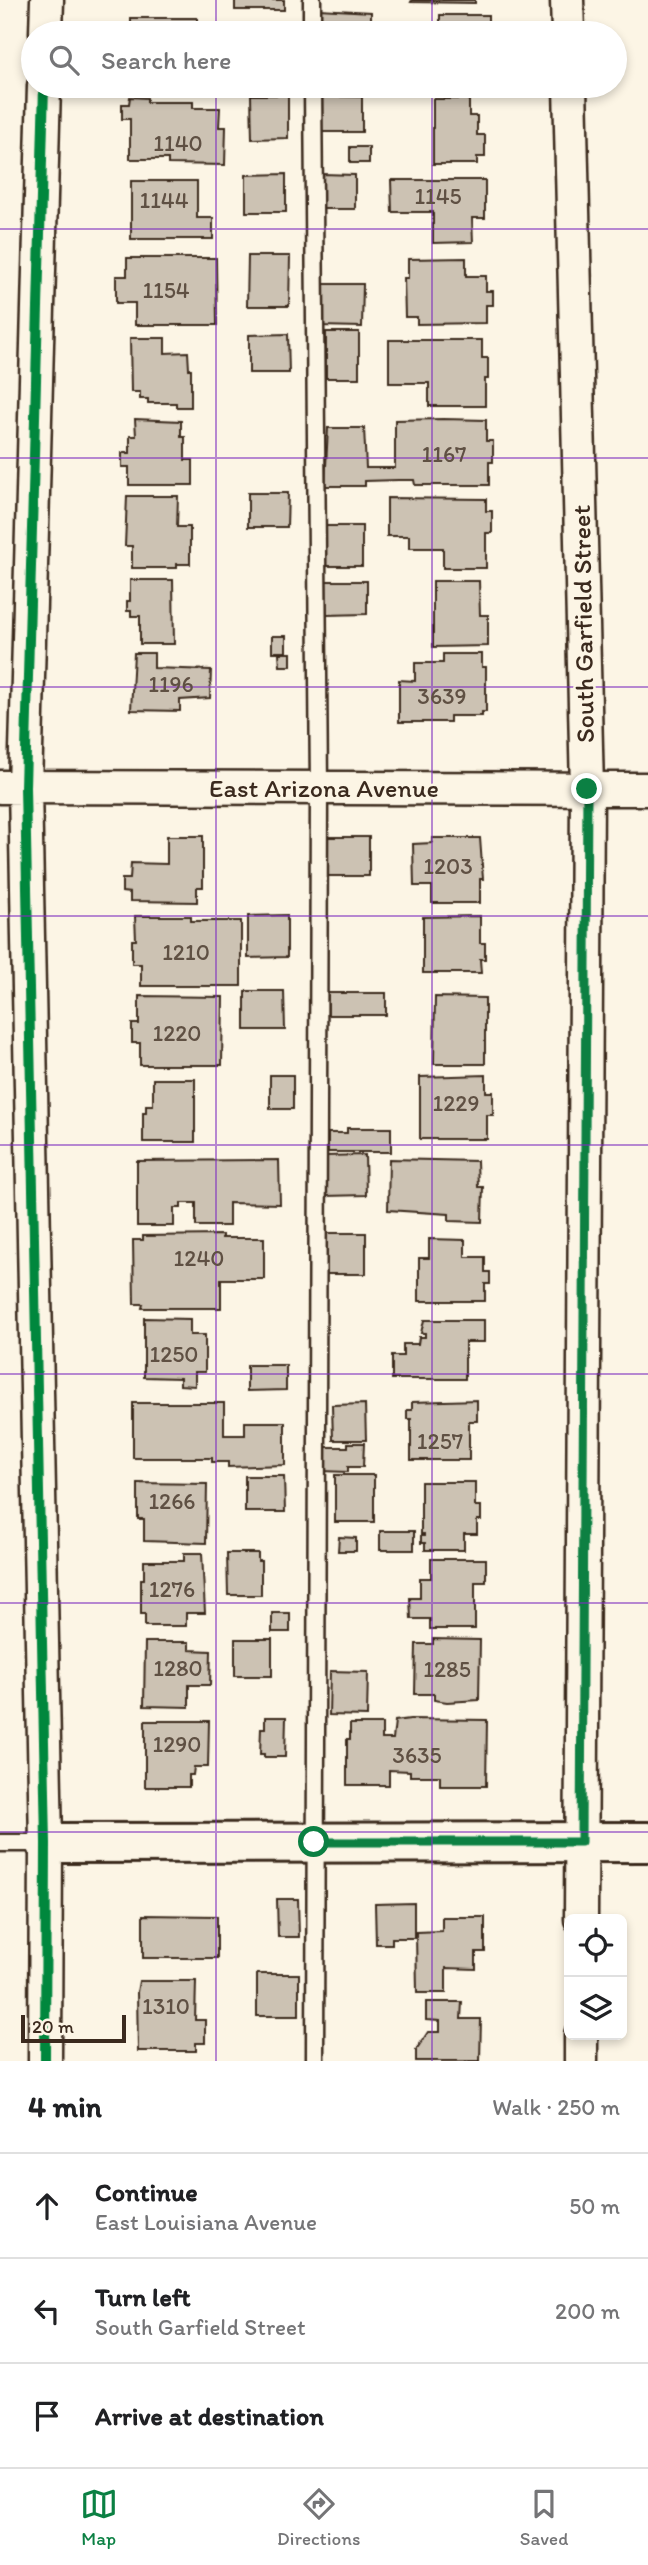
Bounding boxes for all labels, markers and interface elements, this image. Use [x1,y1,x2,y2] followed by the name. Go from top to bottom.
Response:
[21,21,627,98] search box
[45,41,83,79] icon: search
[101,44,231,76] text: Search here
[153,129,203,157] house number: 1140
[414,182,462,210] house number: 1145
[140,186,189,214] house number: 1144
[142,276,190,304] house number: 1154
[422,440,466,468] house number: 1167
[565,504,601,743] street label: South Garfield Street
[148,670,194,698] house number: 1196
[417,682,467,710] house number: 3639
[209,772,439,804] street label: East Arizona Avenue
[571,773,602,804] route end
[423,852,473,880] house number: 1203
[162,938,210,966] house number: 1210
[152,1019,202,1047] house number: 1220
[433,1089,479,1117] house number: 1229
[174,1244,224,1272] house number: 1240
[149,1340,199,1368] house number: 1250
[417,1427,463,1455] house number: 1257
[148,1487,196,1515] house number: 1266
[149,1575,195,1603] house number: 1276
[153,1654,203,1682] house number: 1280
[423,1655,471,1683] house number: 1285
[153,1730,201,1758] house number: 1290
[392,1741,442,1769] house number: 3635
[298,1826,329,1857] route start
[564,1914,627,2040] map controls
[564,1914,627,1977] button: locate
[564,1977,627,2040] button: layers
[142,1992,190,2020] house number: 1310
[21,2012,126,2044] scale bar
[32,2015,74,2038] text: 20 m
[28,2088,102,2125] text: 4 min
[492,2093,620,2121] text: Walk · 250 m
[95,2176,198,2208] text: Continue
[28,2187,66,2225] icon: ahead
[569,2192,620,2220] text: 50 m
[95,2208,317,2236] text: East Louisiana Avenue
[95,2281,191,2313] text: Turn left
[28,2292,66,2330] icon: left
[555,2297,620,2325] text: 200 m
[95,2313,306,2341] text: South Garfield Street
[28,2397,66,2435] icon: arrive
[95,2400,324,2432] text: Arrive at destination
[80,2485,118,2550] tab: Map
[277,2485,361,2550] tab: Directions
[520,2485,568,2550] tab: Saved

